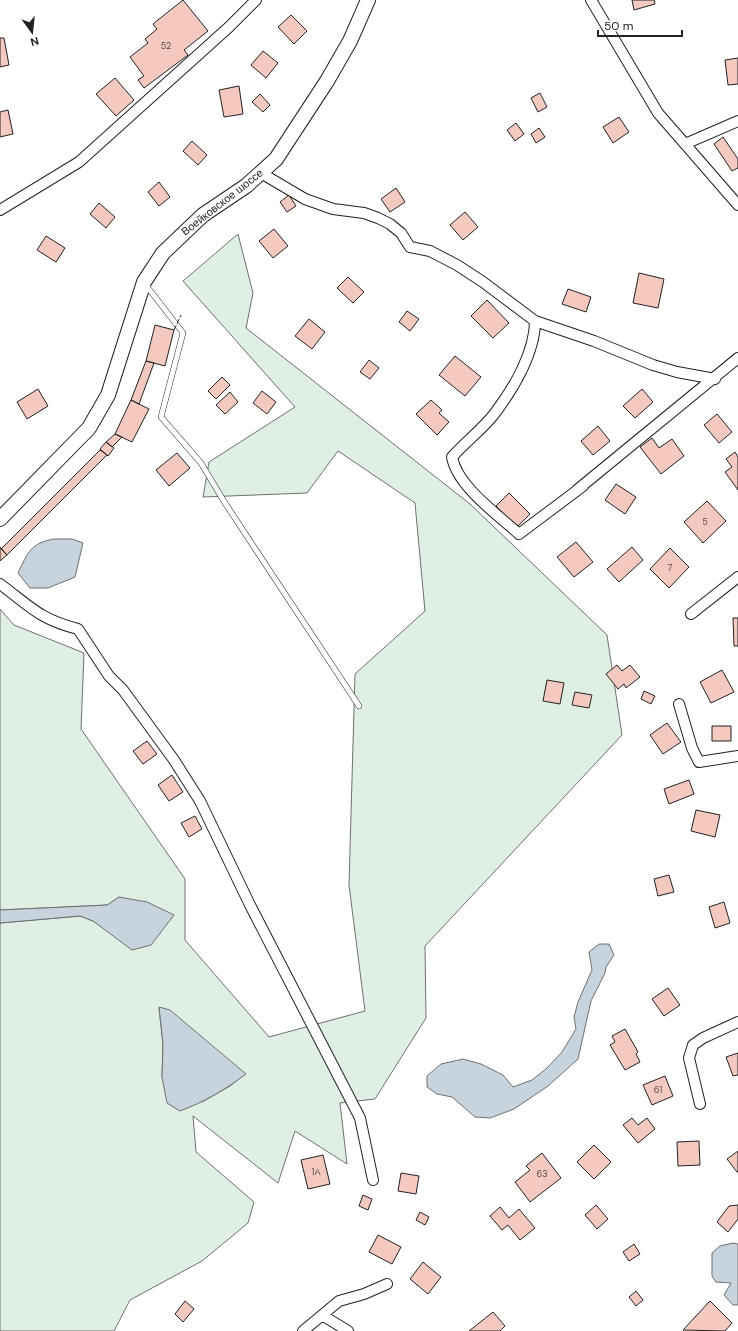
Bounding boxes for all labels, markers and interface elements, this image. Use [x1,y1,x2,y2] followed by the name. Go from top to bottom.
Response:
[12,12,52,52] north arrow
[598,12,682,38] scale bar
[604,18,633,34] text: 50 m
[29,34,40,49] text: N
[161,40,171,52] house number: 52
[178,166,266,238] street label: Воейковское шоссе
[702,516,708,528] house number: 5
[668,562,673,574] house number: 7
[654,1084,662,1096] house number: 61
[312,1166,320,1178] house number: 1А
[537,1168,547,1180] house number: 63

